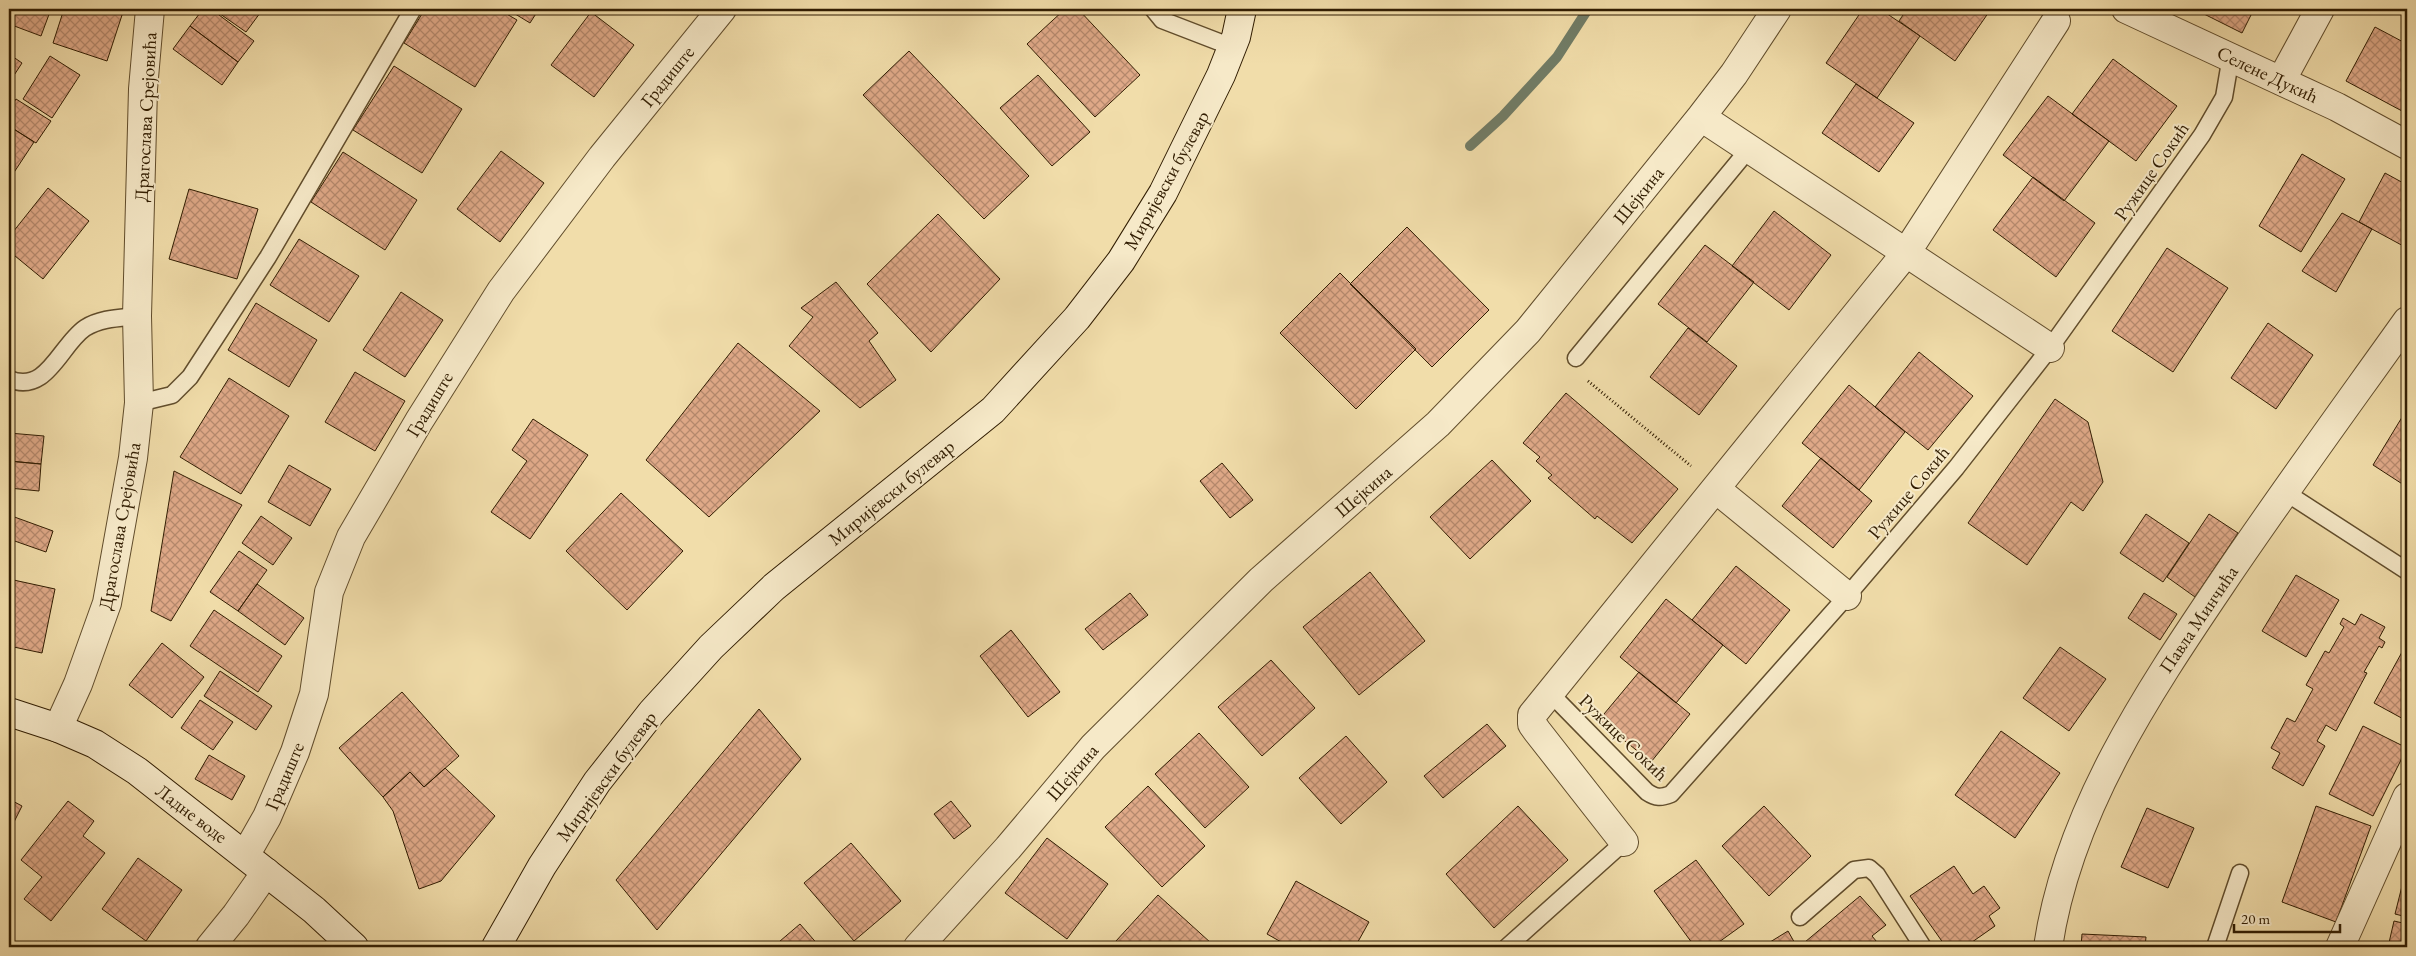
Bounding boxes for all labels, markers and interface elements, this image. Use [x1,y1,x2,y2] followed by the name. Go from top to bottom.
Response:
[129,31,162,203] street label: Драгослава Срејовића
[635,40,700,112] street label: Градиште
[2213,40,2323,109] street label: Селене Дукић
[1118,106,1215,254] street label: Миријевски булевар
[2108,117,2195,226] street label: Ружице Сокић
[1607,161,1670,230] street label: Шејкина
[400,367,459,442] street label: Градиште
[823,434,960,551] street label: Миријевски булевар
[92,440,147,612] street label: Драгослава Срејовића
[1862,440,1955,544] street label: Ружице Сокић
[1329,459,1397,523] street label: Шејкина
[2153,560,2244,678] street label: Павла Минчића
[1574,688,1674,786] street label: Ружице Сокић
[551,706,662,847] street label: Миријевски булевар
[259,738,310,814] street label: Градиште
[1041,738,1104,806] street label: Шејкина
[151,778,233,849] street label: Ладне воде
[2234,901,2340,933] scale bar
[2241,909,2270,928] text: 20 m

